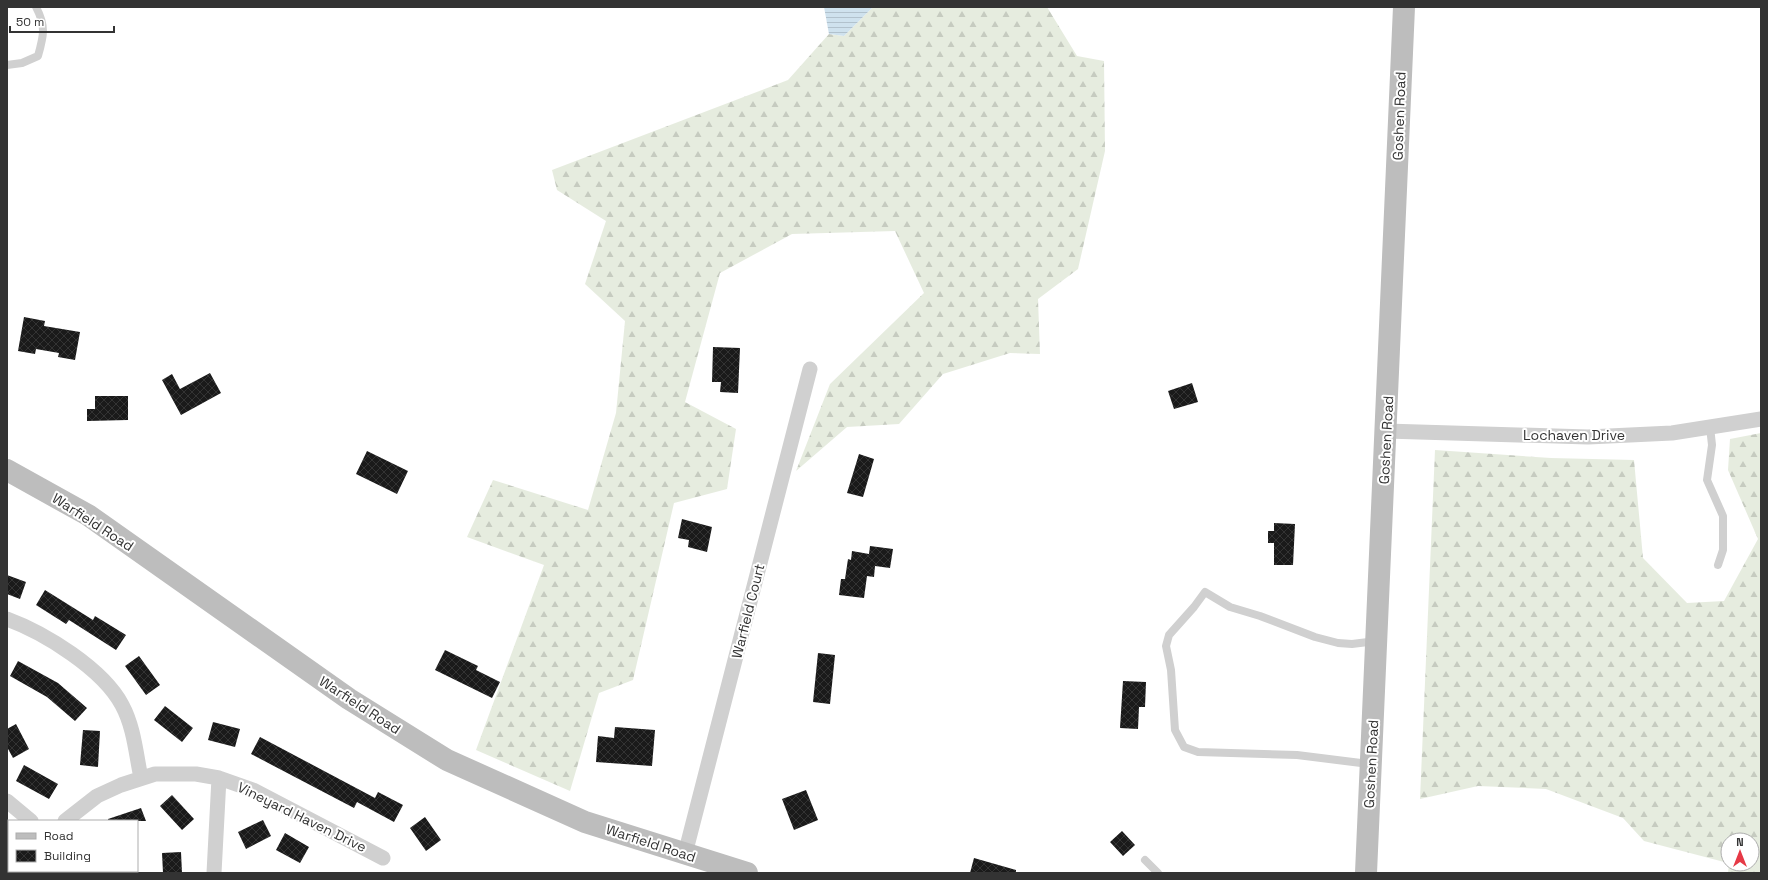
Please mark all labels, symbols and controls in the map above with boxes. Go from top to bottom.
scale bar [10,8,114,34]
text: 50 m [16,14,44,30]
street label: Goshen Road [1388,71,1410,161]
street label: Goshen Road [1375,395,1397,485]
street label: Lochaven Drive [1523,426,1625,444]
street label: Warfield Road [49,489,137,555]
street label: Warfield Court [728,562,768,660]
street label: Warfield Road [316,672,404,738]
street label: Goshen Road [1360,719,1382,809]
street label: Vineyard Haven Drive [235,778,369,856]
legend [8,820,138,872]
street label: Warfield Road [604,820,698,866]
text: Road [44,828,73,844]
north arrow [1720,832,1760,872]
text: N [1736,835,1744,849]
text: Building [44,848,91,864]

